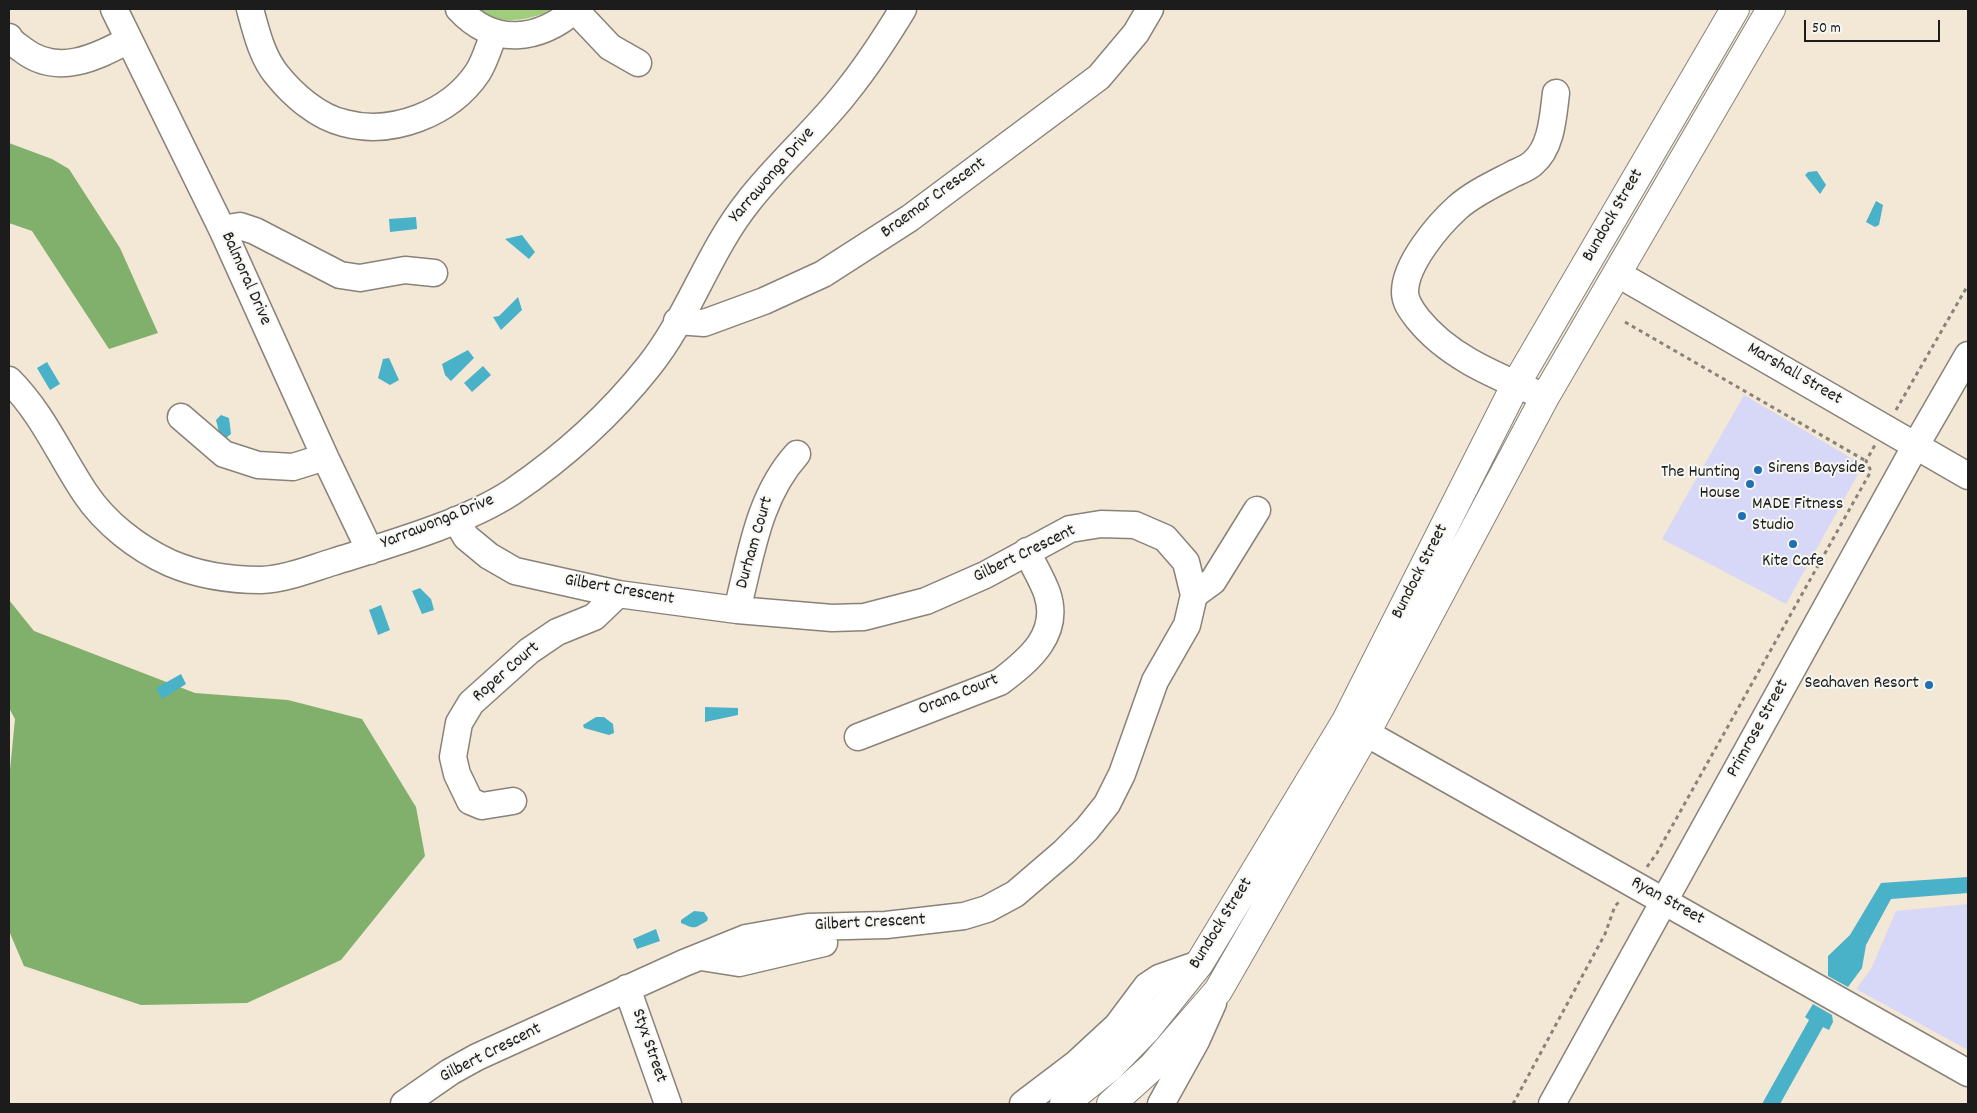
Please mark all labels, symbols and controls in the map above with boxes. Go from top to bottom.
scale bar [1807,10,1943,42]
text: 50 m [1812,18,1841,40]
street label: Yarrawonga Drive [726,124,820,228]
street label: Braemar Crescent [877,154,991,244]
street label: Bundock Street [1579,166,1649,266]
street label: Balmoral Drive [215,229,275,329]
street label: Marshall Street [1743,339,1845,411]
place label: Sirens Bayside [1768,459,1865,481]
place label: The Hunting House [1661,463,1740,506]
marker: Sirens Bayside [1752,464,1764,476]
marker: The Hunting House [1744,478,1756,490]
street label: Yarrawonga Drive [378,491,498,555]
street label: Durham Court [733,494,779,592]
place label: MADE Fitness Studio [1752,495,1843,538]
marker: MADE Fitness Studio [1736,510,1748,522]
street label: Gilbert Crescent [970,521,1080,589]
street label: Bundock Street [1388,521,1454,623]
marker: Kite Cafe [1787,538,1799,550]
place label: Kite Cafe [1762,552,1824,574]
street label: Gilbert Crescent [562,571,676,611]
street label: Roper Court [469,638,545,708]
street label: Orana Court [916,670,1002,722]
place label: Seahaven Resort [1805,674,1919,696]
street label: Primrose Street [1723,676,1795,782]
marker: Seahaven Resort [1923,679,1935,691]
street label: Ryan Street [1626,873,1708,931]
street label: Bundock Street [1185,874,1259,974]
street label: Gilbert Crescent [814,910,926,938]
street label: Styx Street [625,1006,671,1086]
street label: Gilbert Crescent [437,1019,545,1089]

